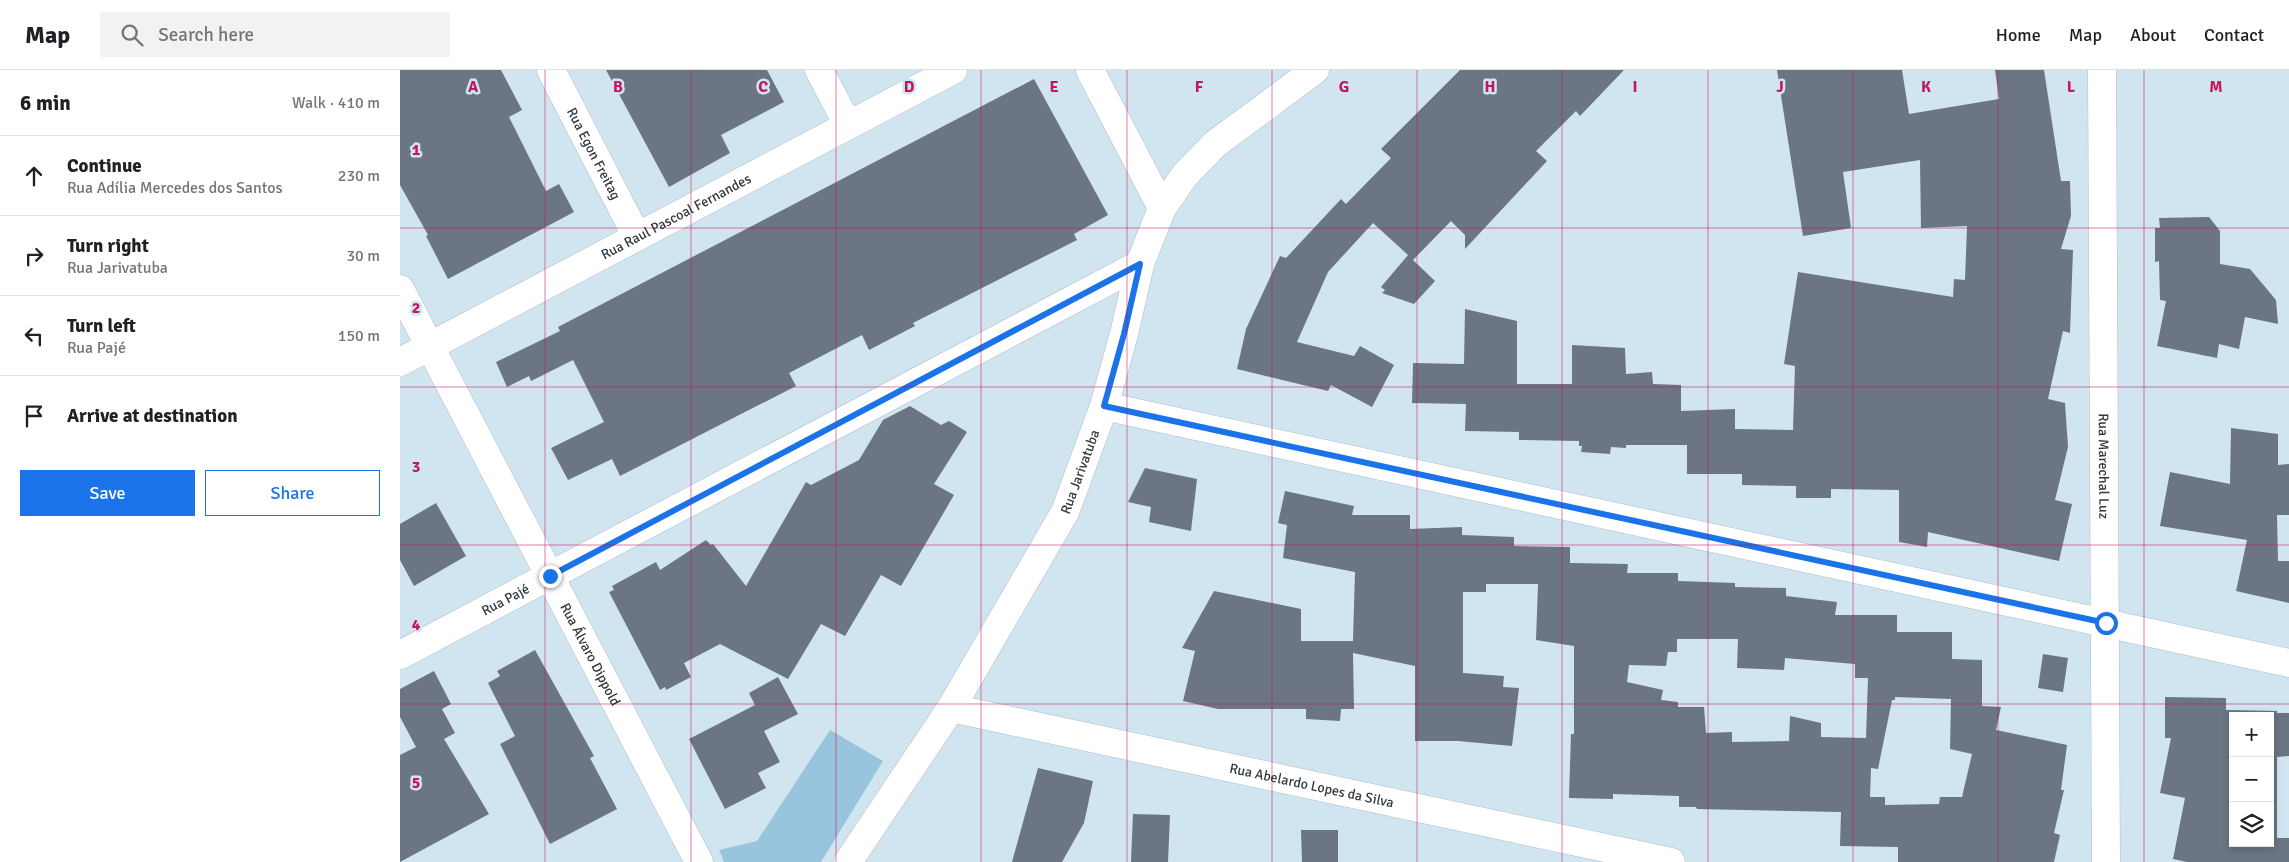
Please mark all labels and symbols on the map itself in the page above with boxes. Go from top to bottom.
text: A [468,77,479,97]
text: B [613,77,623,97]
text: C [758,77,768,97]
text: D [904,77,915,97]
text: E [1049,77,1059,97]
text: F [1195,77,1204,97]
text: G [1339,77,1349,97]
text: H [1485,77,1495,97]
text: I [1632,77,1638,97]
text: J [1776,77,1784,97]
text: K [1921,77,1931,97]
text: L [2067,77,2076,97]
text: M [2209,77,2223,97]
street label: Rua Egon Freitag [563,105,624,203]
text: 1 [412,140,421,160]
street label: Rua Raul Pascoal Fernandes [598,170,754,263]
text: 2 [412,298,420,318]
street label: Rua Marechal Luz [2095,413,2112,519]
street label: Rua Jarivatuba [1057,427,1104,516]
text: 3 [412,457,420,477]
route end [539,565,562,588]
street label: Rua Pajé [479,580,532,619]
street label: Rua Álvaro Dippold [556,600,624,709]
route start [2095,612,2118,635]
text: 4 [412,615,421,635]
street label: Rua Abelardo Lopes da Silva [1228,760,1395,812]
text: 5 [412,773,420,793]

